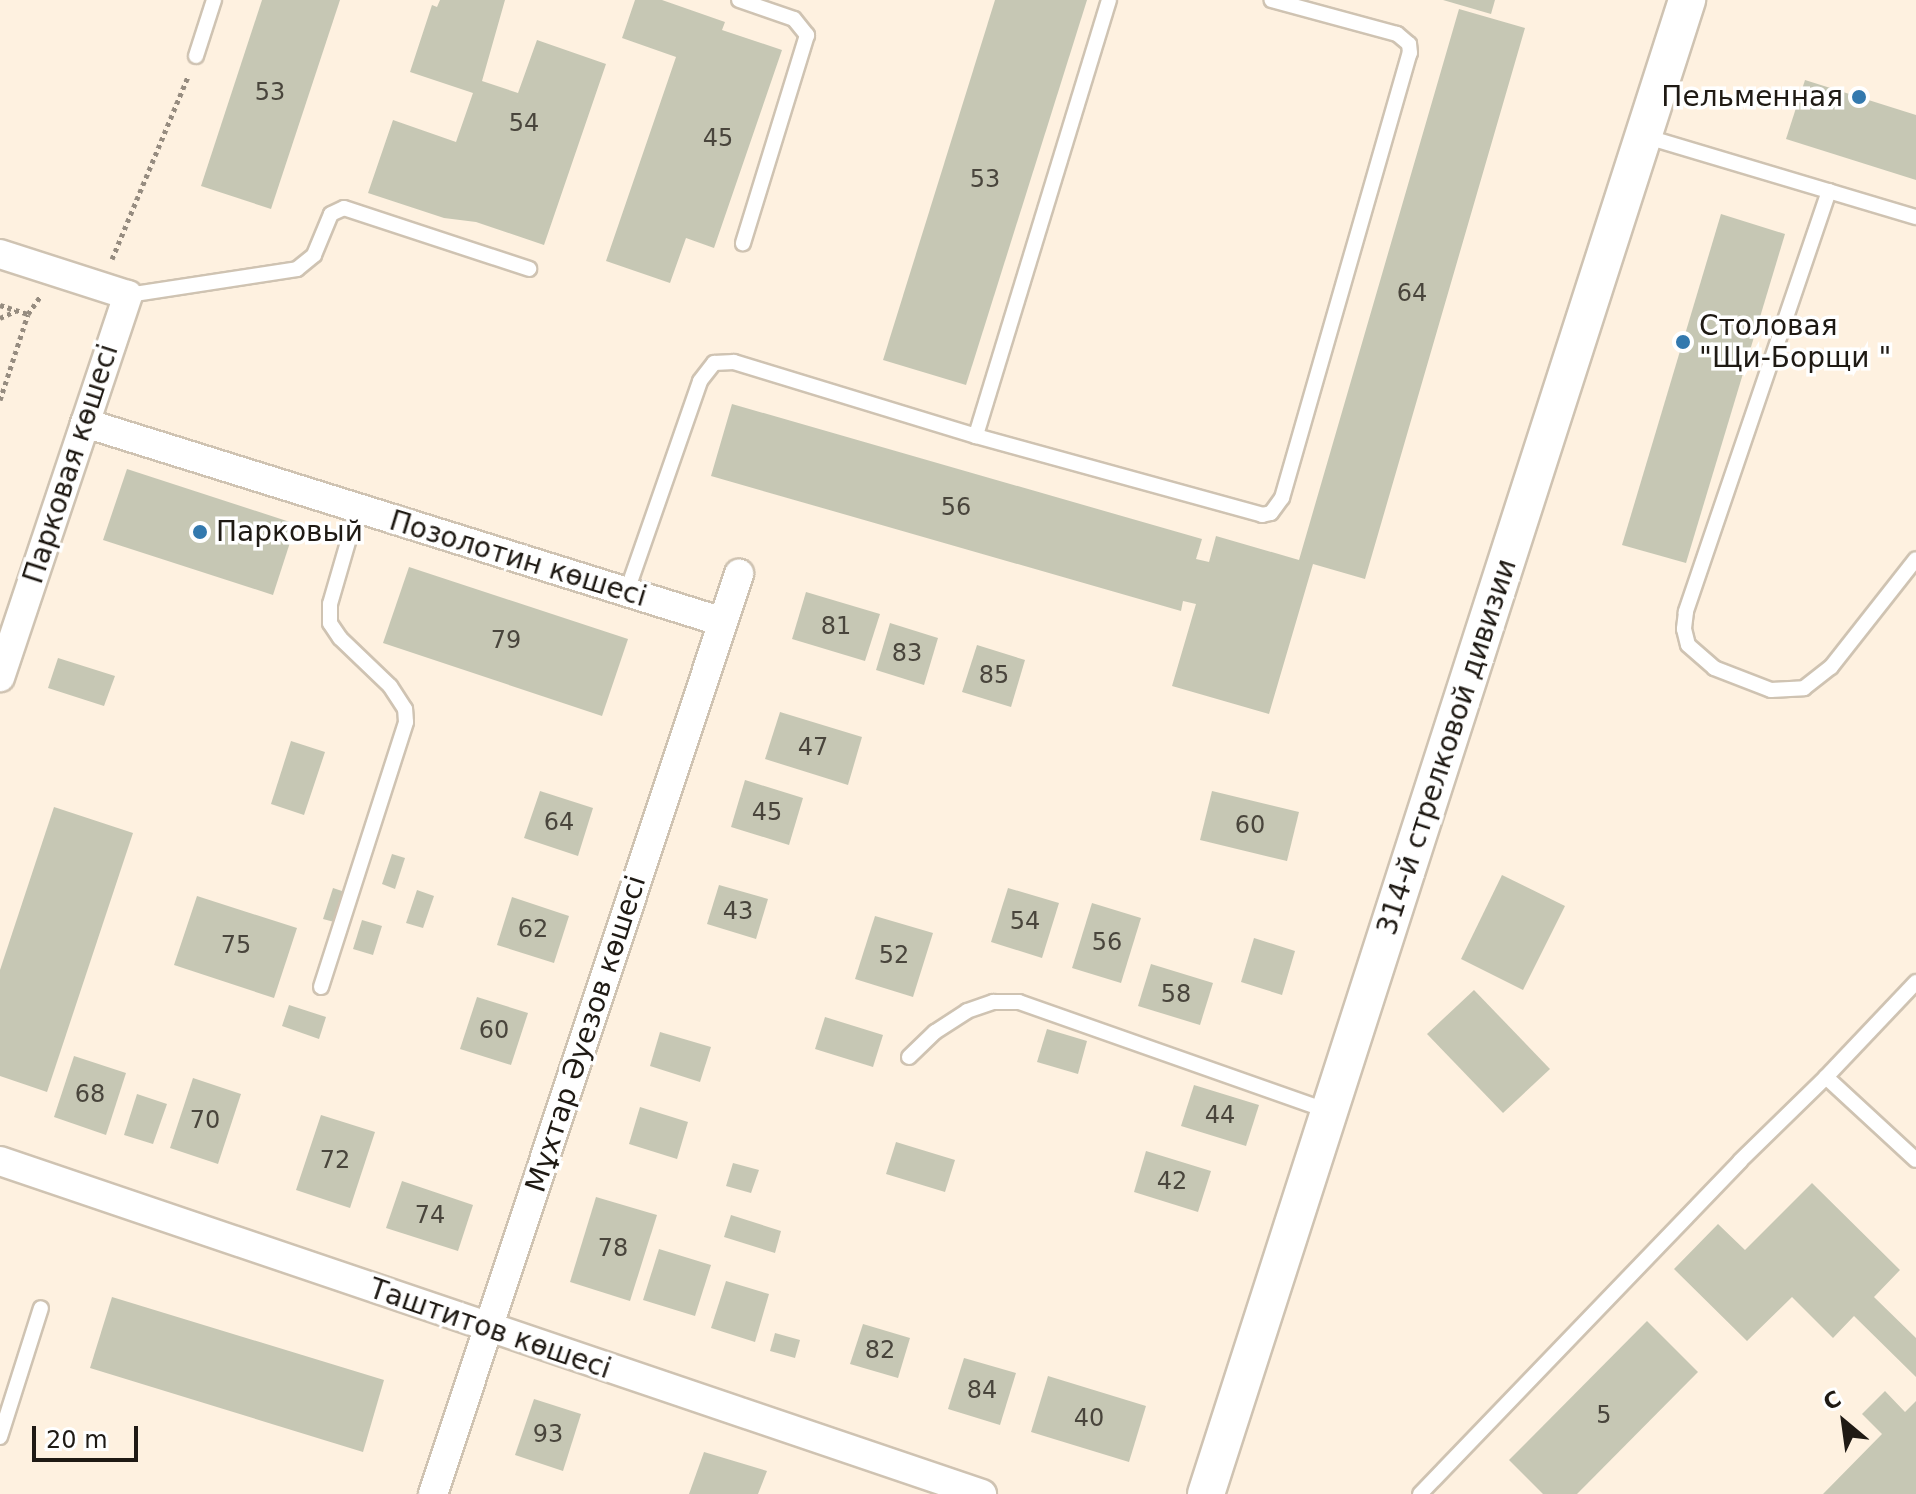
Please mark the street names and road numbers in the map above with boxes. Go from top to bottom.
street label: Парковая көшесі [16,340,126,588]
street label: Позолотин көшесі [385,504,651,614]
street label: 314-й стрелковой дивизии [1370,555,1524,939]
street label: Мұхтар Әуезов көшесі [519,872,653,1196]
street label: Таштитов көшесі [365,1272,615,1386]

